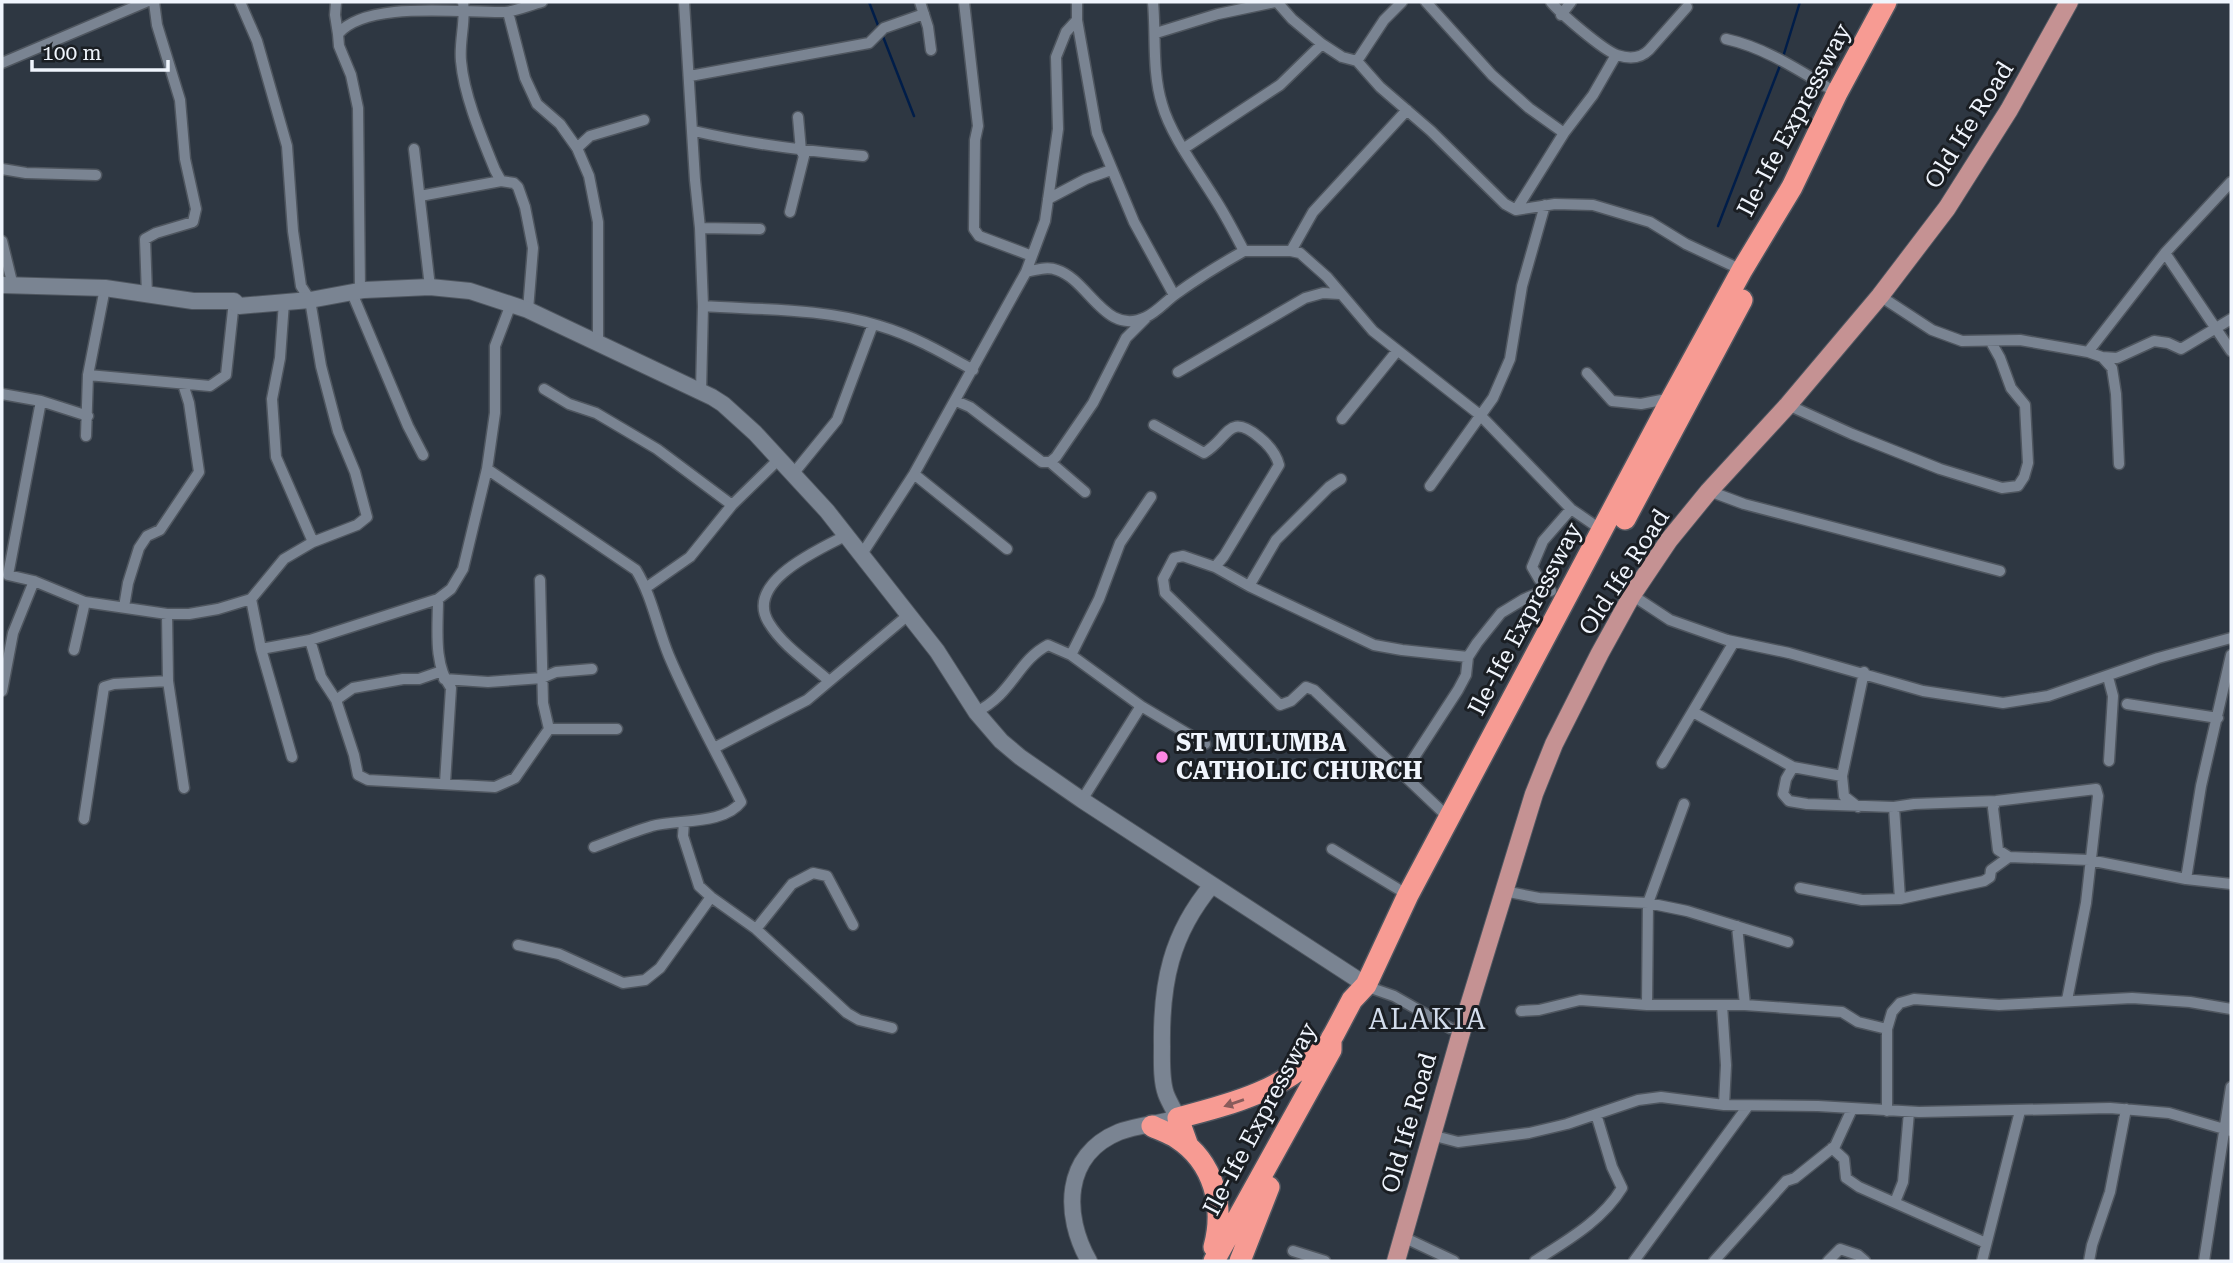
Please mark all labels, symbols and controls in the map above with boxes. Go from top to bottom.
street label: Ile-Ife Expressway [1731,18,1857,221]
scale bar [32,28,168,72]
text: 100 m [42,41,102,65]
street label: Old Ife Road [1919,56,2019,194]
street label: Old Ife Road [1573,504,1675,640]
street label: Ile-Ife Expressway [1462,517,1588,720]
place label: ST MULUMBA CATHOLIC CHURCH [1176,729,1422,785]
marker: ST MULUMBA CATHOLIC CHURCH [1154,749,1170,765]
district label: ALAKIA [1368,1003,1488,1036]
street label: Ile-Ife Expressway [1197,1017,1323,1220]
street label: Old Ife Road [1376,1050,1442,1196]
one-way arrow [1224,1098,1245,1109]

